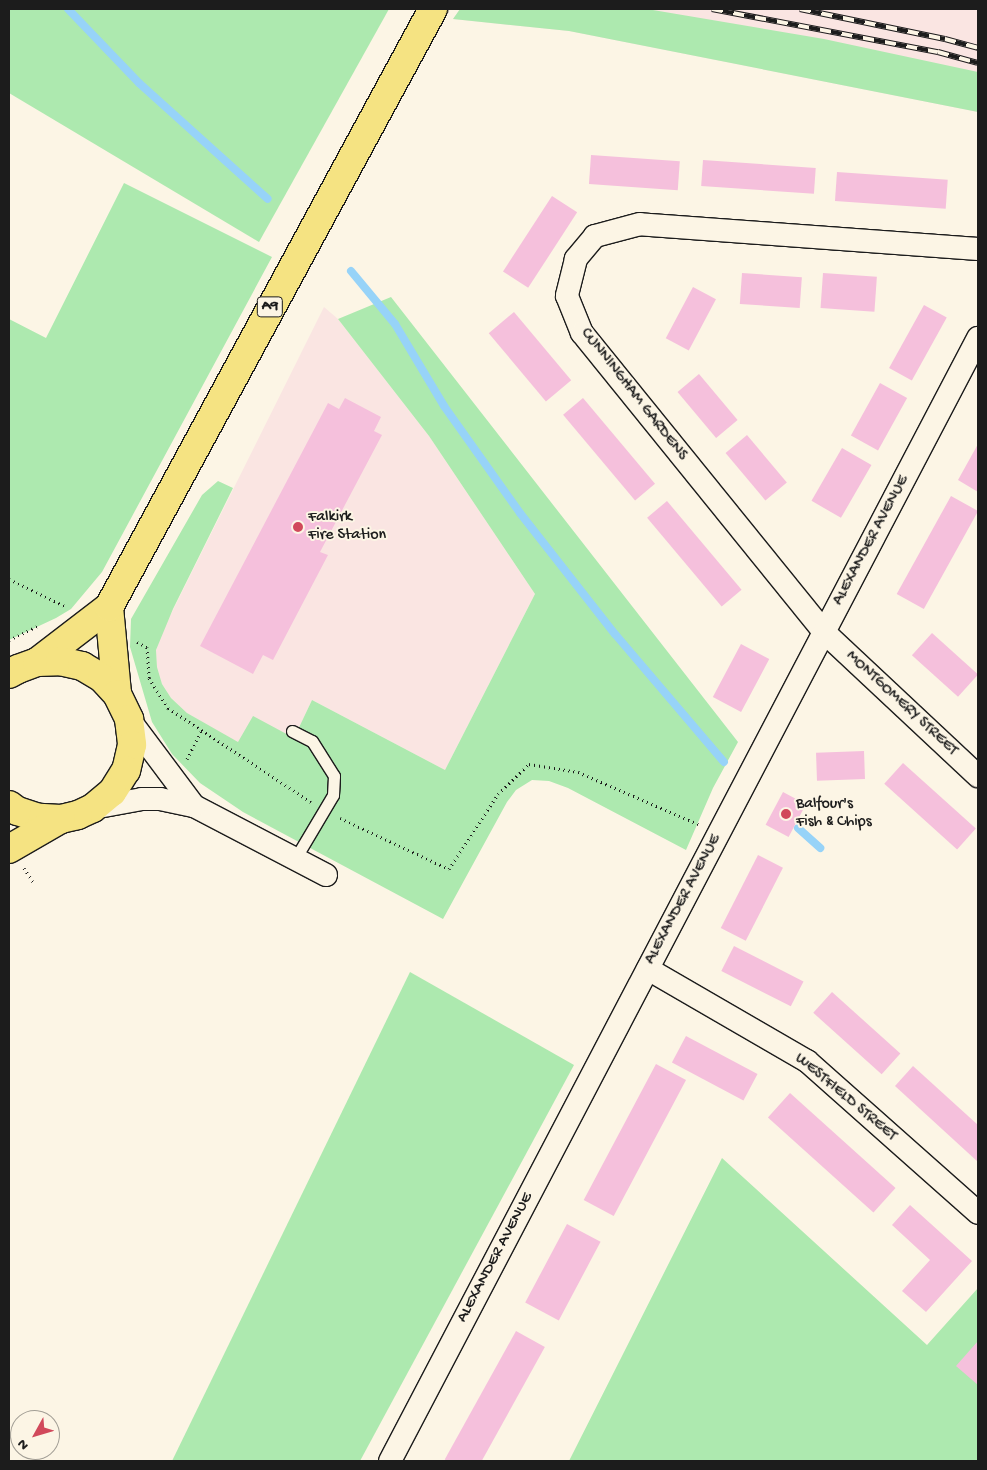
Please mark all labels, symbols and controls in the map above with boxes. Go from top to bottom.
road number: A9 [256,294,284,320]
street label: CUNNINGHAM GARDENS [575,325,691,465]
street label: ALEXANDER AVENUE [830,473,914,609]
place label: Falkirk Fire Station [308,508,386,546]
marker: Falkirk Fire Station [292,521,304,533]
street label: MONTGOMERY STREET [841,647,961,761]
place label: Balfour's Fish & Chips [796,795,872,833]
marker: Balfour's Fish & Chips [780,808,792,820]
street label: ALEXANDER AVENUE [642,832,726,968]
street label: WESTFIELD STREET [790,1050,900,1146]
street label: ALEXANDER AVENUE [454,1190,538,1326]
north arrow [10,1410,60,1460]
text: N [14,1435,33,1453]

